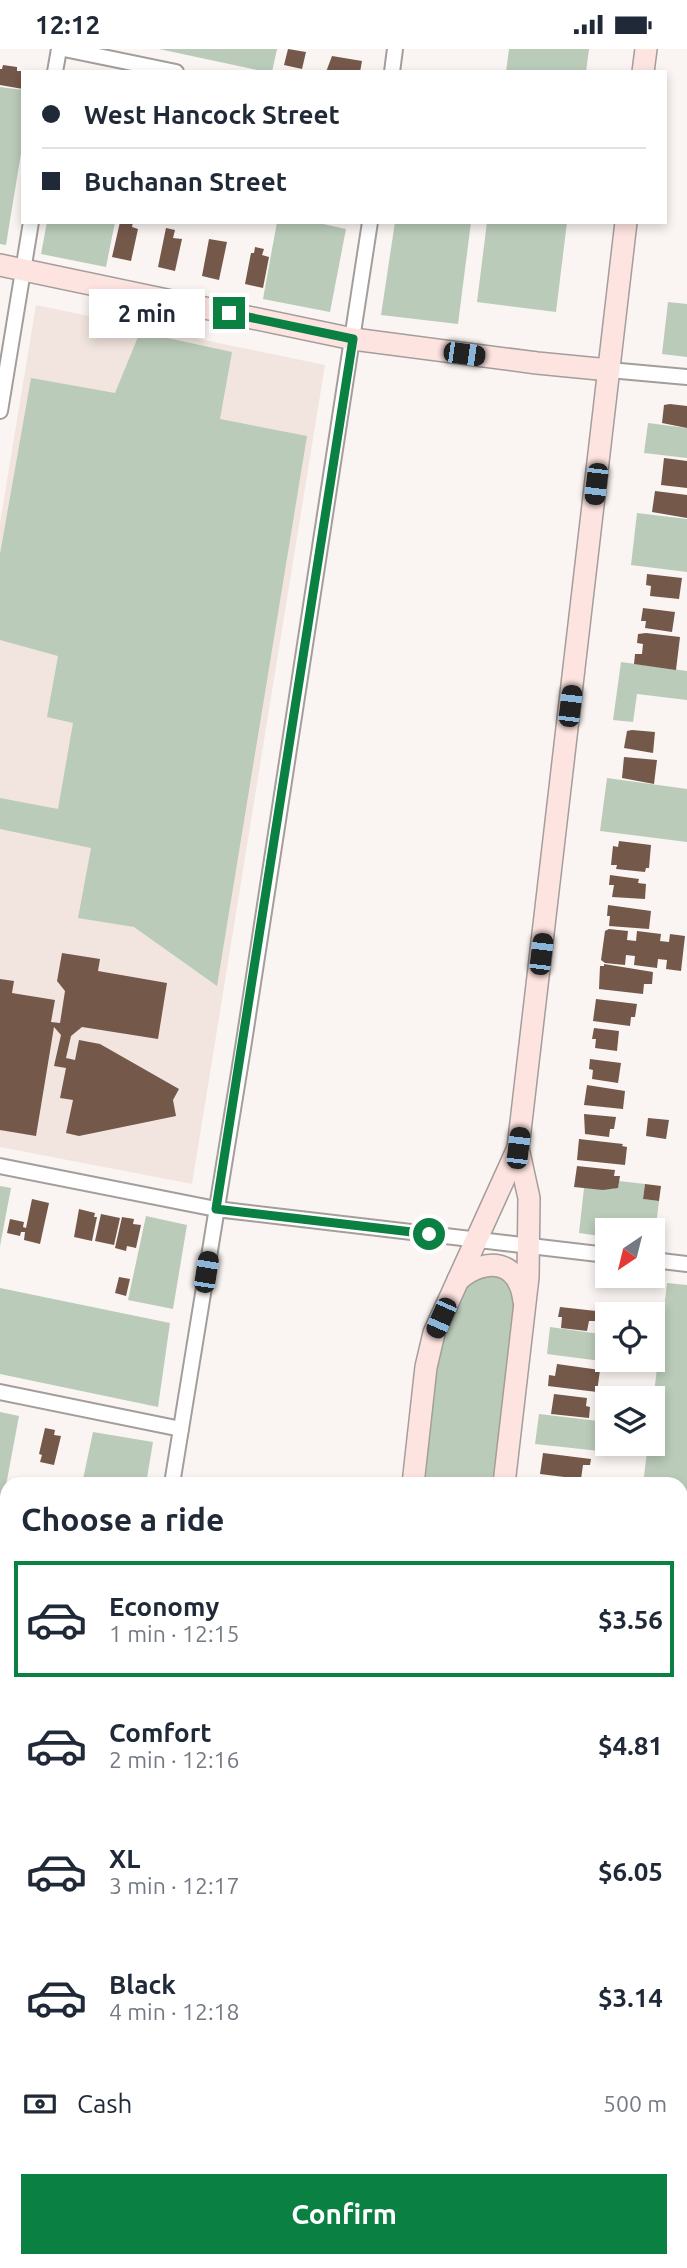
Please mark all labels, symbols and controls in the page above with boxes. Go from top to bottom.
text: 12:12 [35,10,100,39]
text: West Hancock Street [84,100,340,129]
text: Buchanan Street [84,167,287,196]
callout: 2 min [89,289,204,337]
route end [213,297,245,329]
text: 2 min [118,301,176,326]
car [442,341,487,367]
car [584,462,609,506]
car [558,684,583,728]
car [529,932,554,976]
car [506,1126,531,1170]
route start [413,1218,445,1250]
north arrow [595,1218,665,1288]
map controls [595,1218,665,1456]
car [193,1250,220,1294]
car [423,1295,460,1341]
button: locate [595,1302,665,1372]
button: layers [595,1386,665,1456]
text: Choose a ride [21,1501,224,1537]
icon: car [25,1588,88,1651]
text: Economy [109,1592,219,1621]
text: $3.56 [598,1605,663,1634]
text: 1 min · 12:15 [109,1621,240,1646]
icon: car [25,1714,88,1777]
text: Comfort [109,1718,212,1747]
text: $4.81 [598,1731,663,1760]
text: 2 min · 12:16 [109,1747,240,1772]
icon: car [25,1840,88,1903]
text: XL [109,1844,140,1873]
text: $6.05 [598,1857,663,1886]
text: 3 min · 12:17 [109,1873,240,1898]
icon: car [25,1966,88,2029]
text: Black [109,1970,176,1999]
text: $3.14 [598,1983,663,2012]
text: 4 min · 12:18 [109,1999,240,2024]
icon: cash [21,2085,59,2123]
text: Cash [77,2089,132,2118]
text: 500 m [603,2091,667,2116]
button: Confirm [21,2174,667,2254]

